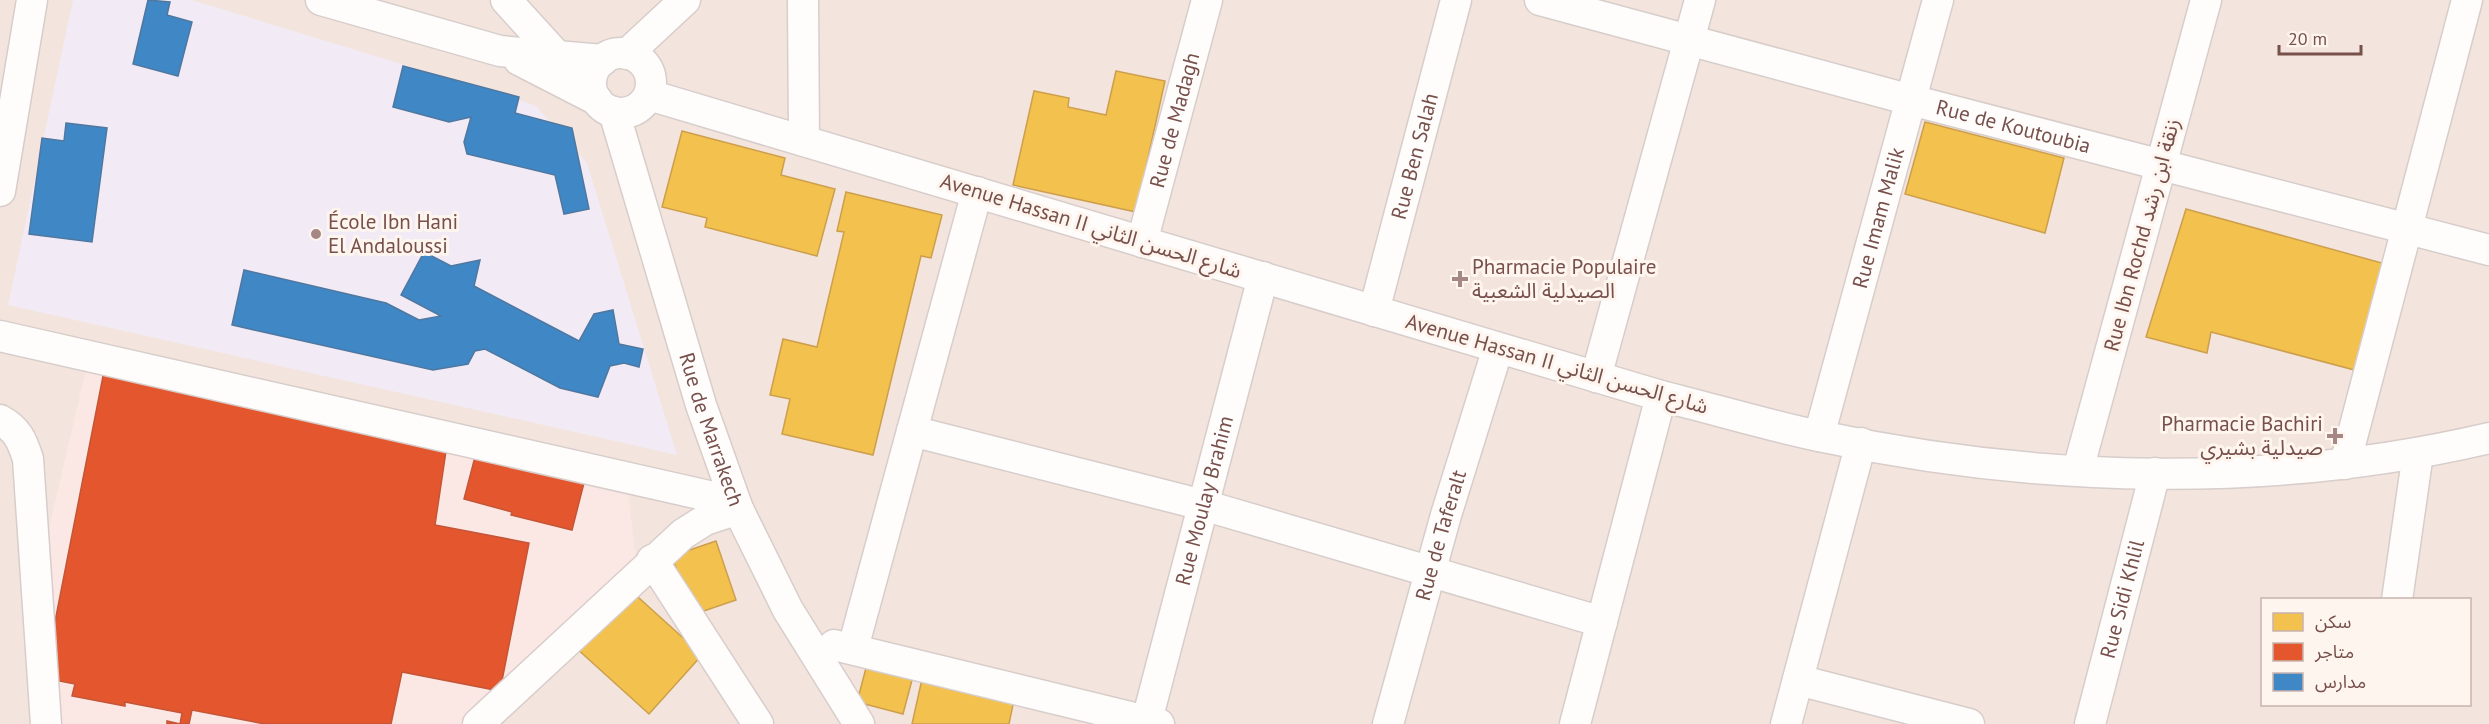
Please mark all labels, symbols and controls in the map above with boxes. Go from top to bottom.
scale bar [2279,18,2362,56]
text: 20 m [2288,27,2327,50]
street label: Rue de Madagh [1143,50,1205,191]
street label: Rue Ben Salah [1385,90,1444,222]
street label: Rue de Koutoubia [1933,93,2094,159]
street label: Rue Ibn Rochd زنقة ابن رشد [2097,115,2186,354]
street label: Rue Imam Malik [1846,144,1910,291]
street label: Avenue Hassan II شارع الحسن الثاني [936,167,1245,287]
place label: École Ibn Hani El Andaloussi [328,208,458,259]
marker: École Ibn Hani El Andaloussi [309,227,323,241]
place label: Pharmacie Populaire الصيدلية الشعبية [1472,253,1657,304]
marker: Pharmacie Populaire الصيدلية الشعبية [1453,272,1467,286]
street label: Avenue Hassan II شارع الحسن الثاني [1402,307,1711,422]
street label: Rue de Marrakech [673,349,750,510]
place label: Pharmacie Bachiri صيدلية بشيري [2161,410,2323,464]
street label: Rue Moulay Brahim [1169,413,1239,588]
marker: Pharmacie Bachiri صيدلية بشيري [2328,429,2342,443]
street label: Rue de Taferalt [1409,466,1472,604]
street label: Rue Sidi Khlil [2094,537,2150,661]
legend [2261,598,2471,706]
text: سكن [2315,610,2351,633]
text: متاجر [2314,640,2354,663]
text: مدارس [2315,670,2366,693]

